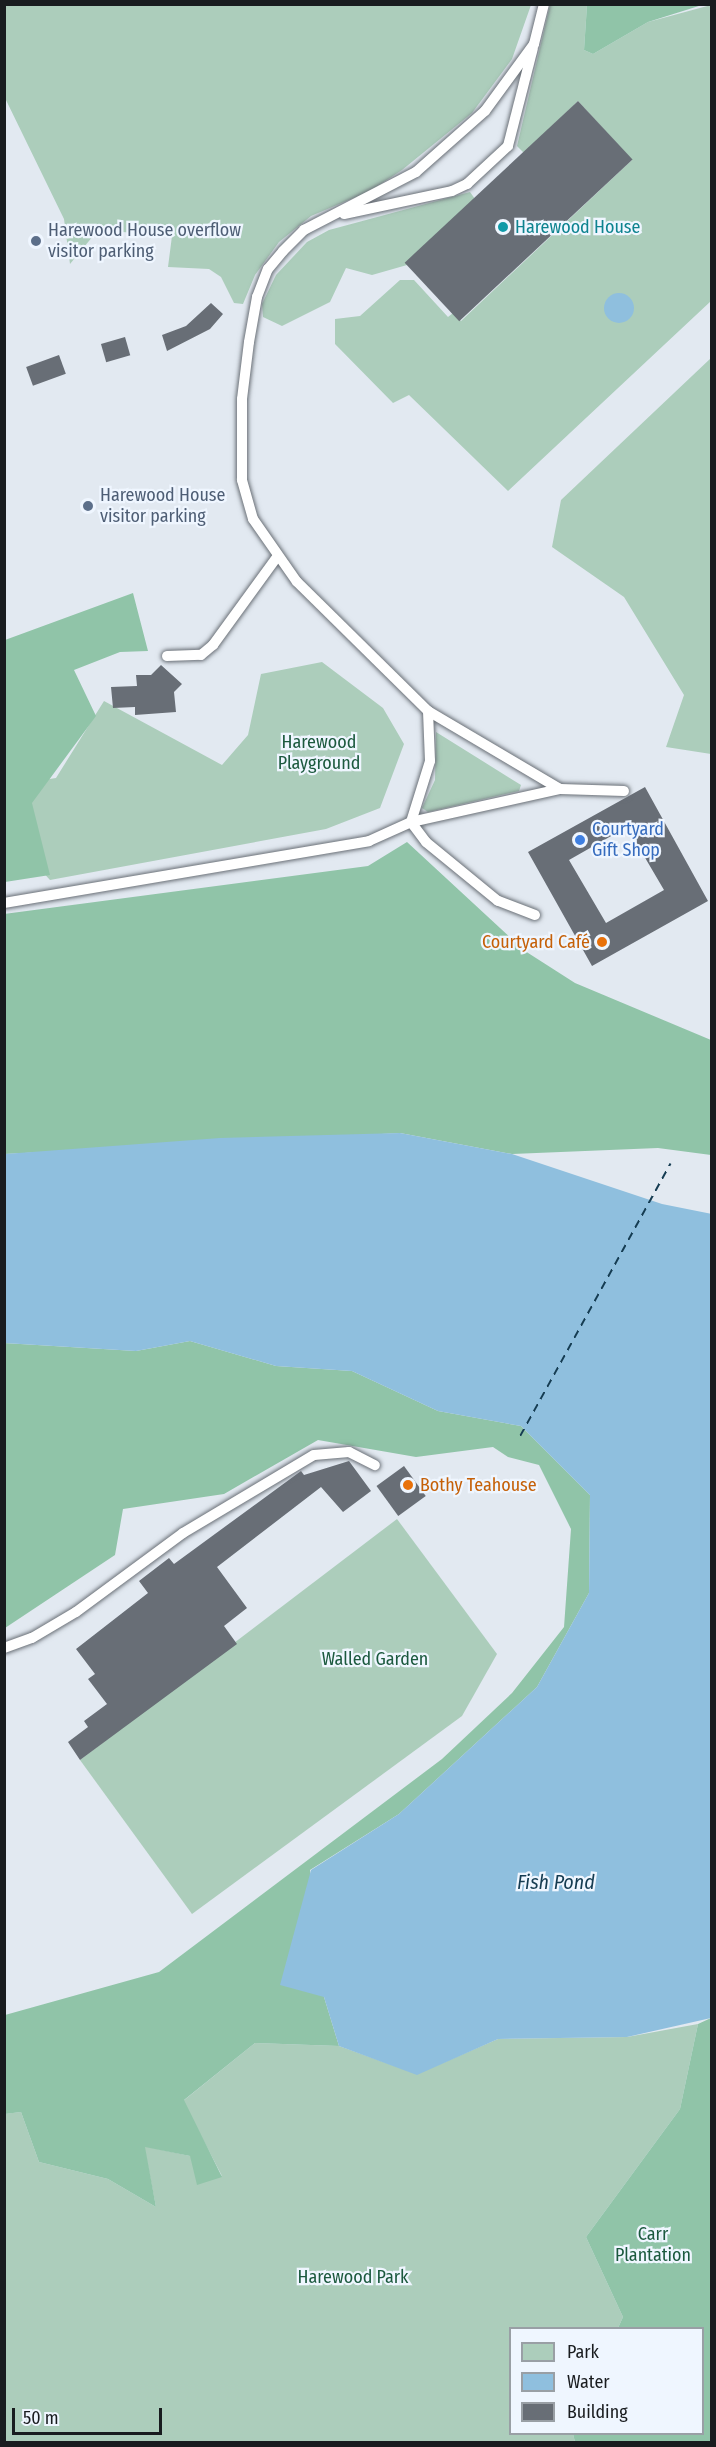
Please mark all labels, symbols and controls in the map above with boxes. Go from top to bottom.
place label: Harewood House [515,216,640,238]
place label: Harewood House overflow visitor parking [48,220,241,262]
marker: Harewood House [496,220,510,234]
marker: Harewood House overflow visitor parking [29,234,43,248]
place label: Harewood House visitor parking [100,485,225,528]
marker: Harewood House visitor parking [81,499,95,513]
park label: Harewood Playground [278,732,360,774]
place label: Courtyard Gift Shop [592,819,664,862]
marker: Courtyard Gift Shop [573,833,587,847]
place label: Courtyard Café [482,931,590,953]
marker: Courtyard Café [595,935,609,949]
place label: Bothy Teahouse [420,1474,537,1496]
marker: Bothy Teahouse [401,1478,415,1492]
park label: Walled Garden [322,1648,428,1670]
water label: Fish Pond [517,1870,595,1894]
park label: Carr Plantation [615,2224,691,2266]
park label: Harewood Park [298,2266,408,2288]
legend [509,2327,704,2435]
text: Park [567,2341,599,2363]
text: Water [567,2371,610,2393]
scale bar [15,2396,165,2434]
text: Building [567,2401,628,2423]
text: 50 m [23,2407,59,2429]

